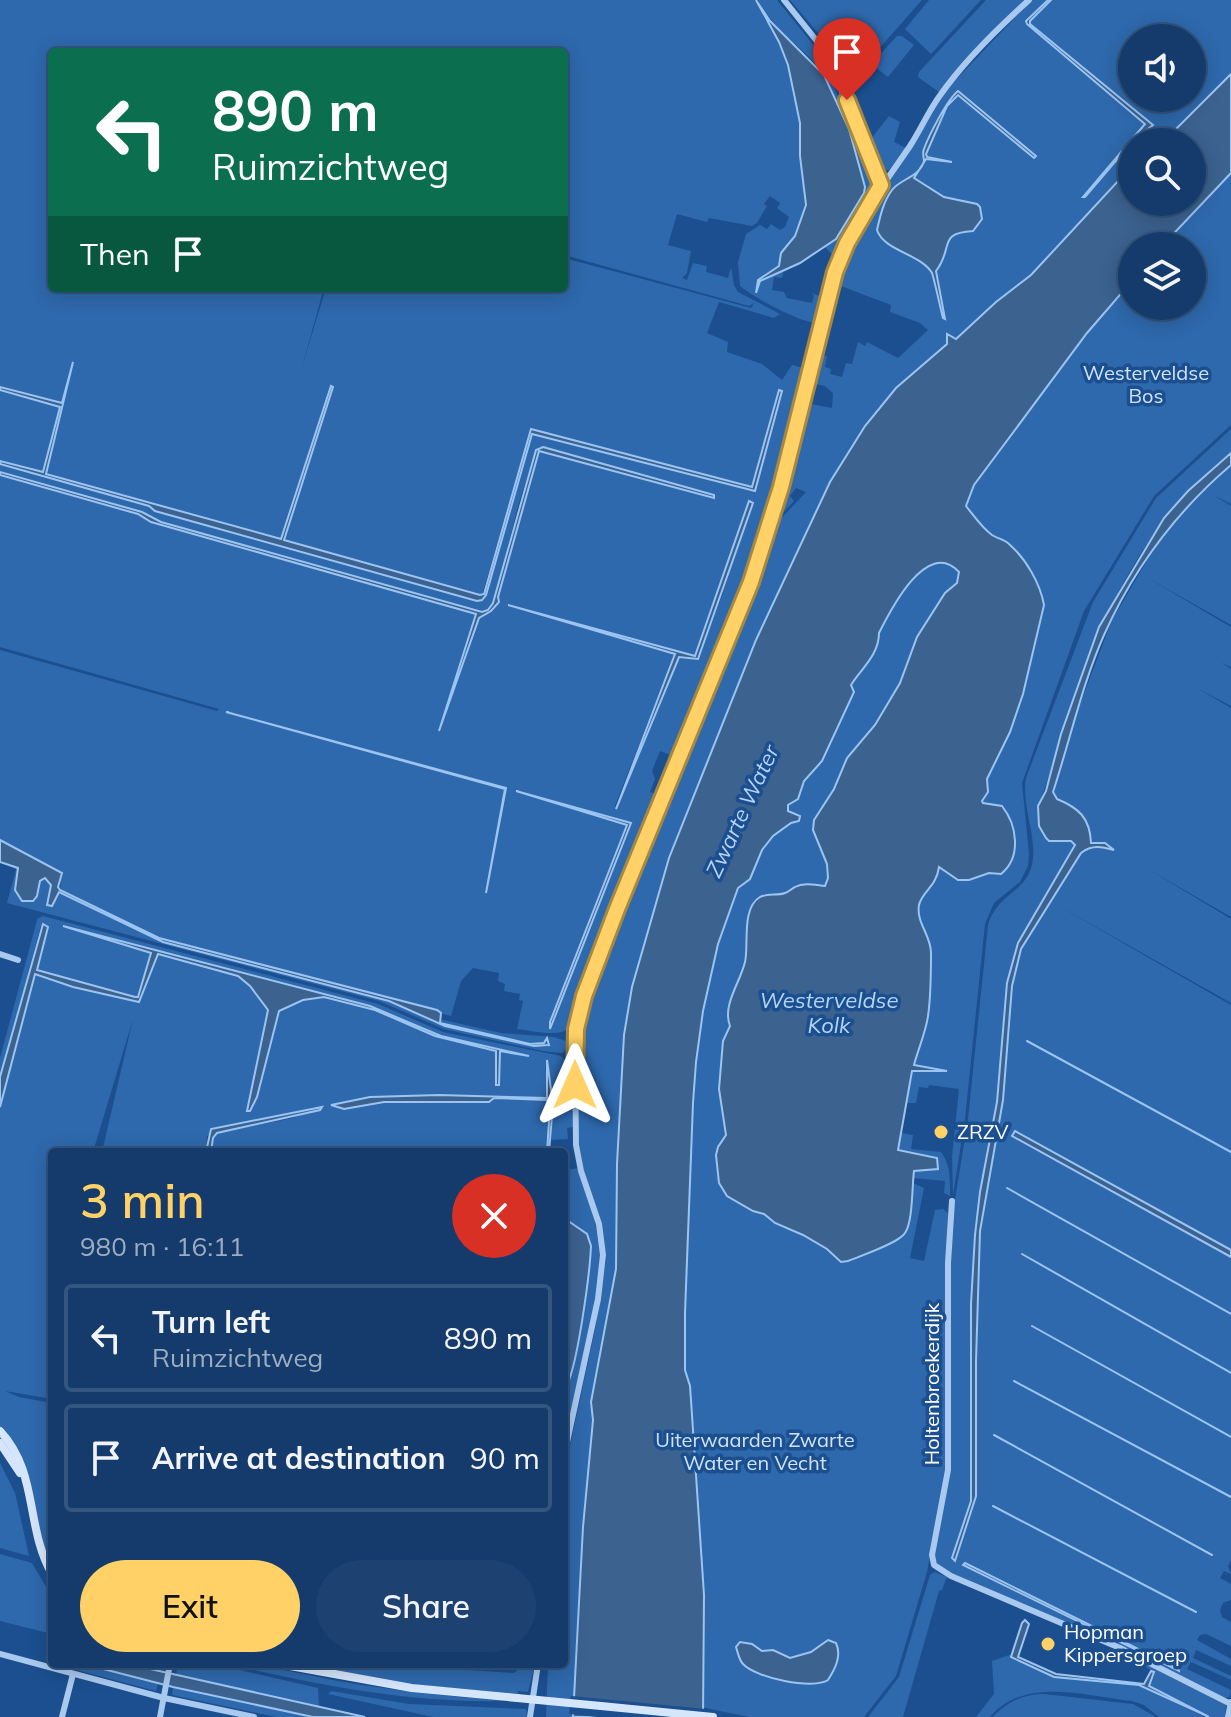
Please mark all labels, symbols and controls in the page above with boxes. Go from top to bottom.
pin [813,18,881,100]
map controls [1118,24,1206,320]
button: sound [1118,24,1206,112]
icon: arrive [825,30,869,74]
text: 890 m [212,75,379,145]
icon: left [80,80,184,184]
button: search [1118,128,1206,216]
text: Ruimzichtweg [212,144,449,189]
icon: arrive [166,232,210,276]
button: layers [1118,232,1206,320]
text: Then [80,235,150,273]
park label: Westerveldse Bos [1083,360,1209,408]
water label: Zwarte Water [699,740,785,881]
water label: Westerveldse Kolk [760,986,899,1039]
position arrow [533,1043,617,1127]
place label: ZRZV [957,1119,1009,1144]
marker: ZRZV [932,1123,950,1141]
text: 3 min [80,1170,205,1230]
button: close [452,1174,536,1258]
text: 980 m · 16:11 [80,1230,244,1263]
street label: Holtenbroekerdijk [919,1302,944,1465]
text: Turn left [152,1303,270,1341]
icon: left [84,1316,128,1360]
text: 890 m [444,1319,532,1357]
text: Ruimzichtweg [152,1341,323,1374]
park label: Uiterwaarden Zwarte Water en Vecht [655,1427,855,1475]
icon: arrive [84,1436,128,1480]
text: Arrive at destination [152,1439,446,1477]
text: 90 m [470,1439,540,1477]
button: Exit [80,1560,300,1652]
button: Share [316,1560,536,1652]
place label: Hopman Kippersgroep [1064,1619,1187,1667]
marker: Hopman Kippersgroep [1039,1635,1057,1653]

